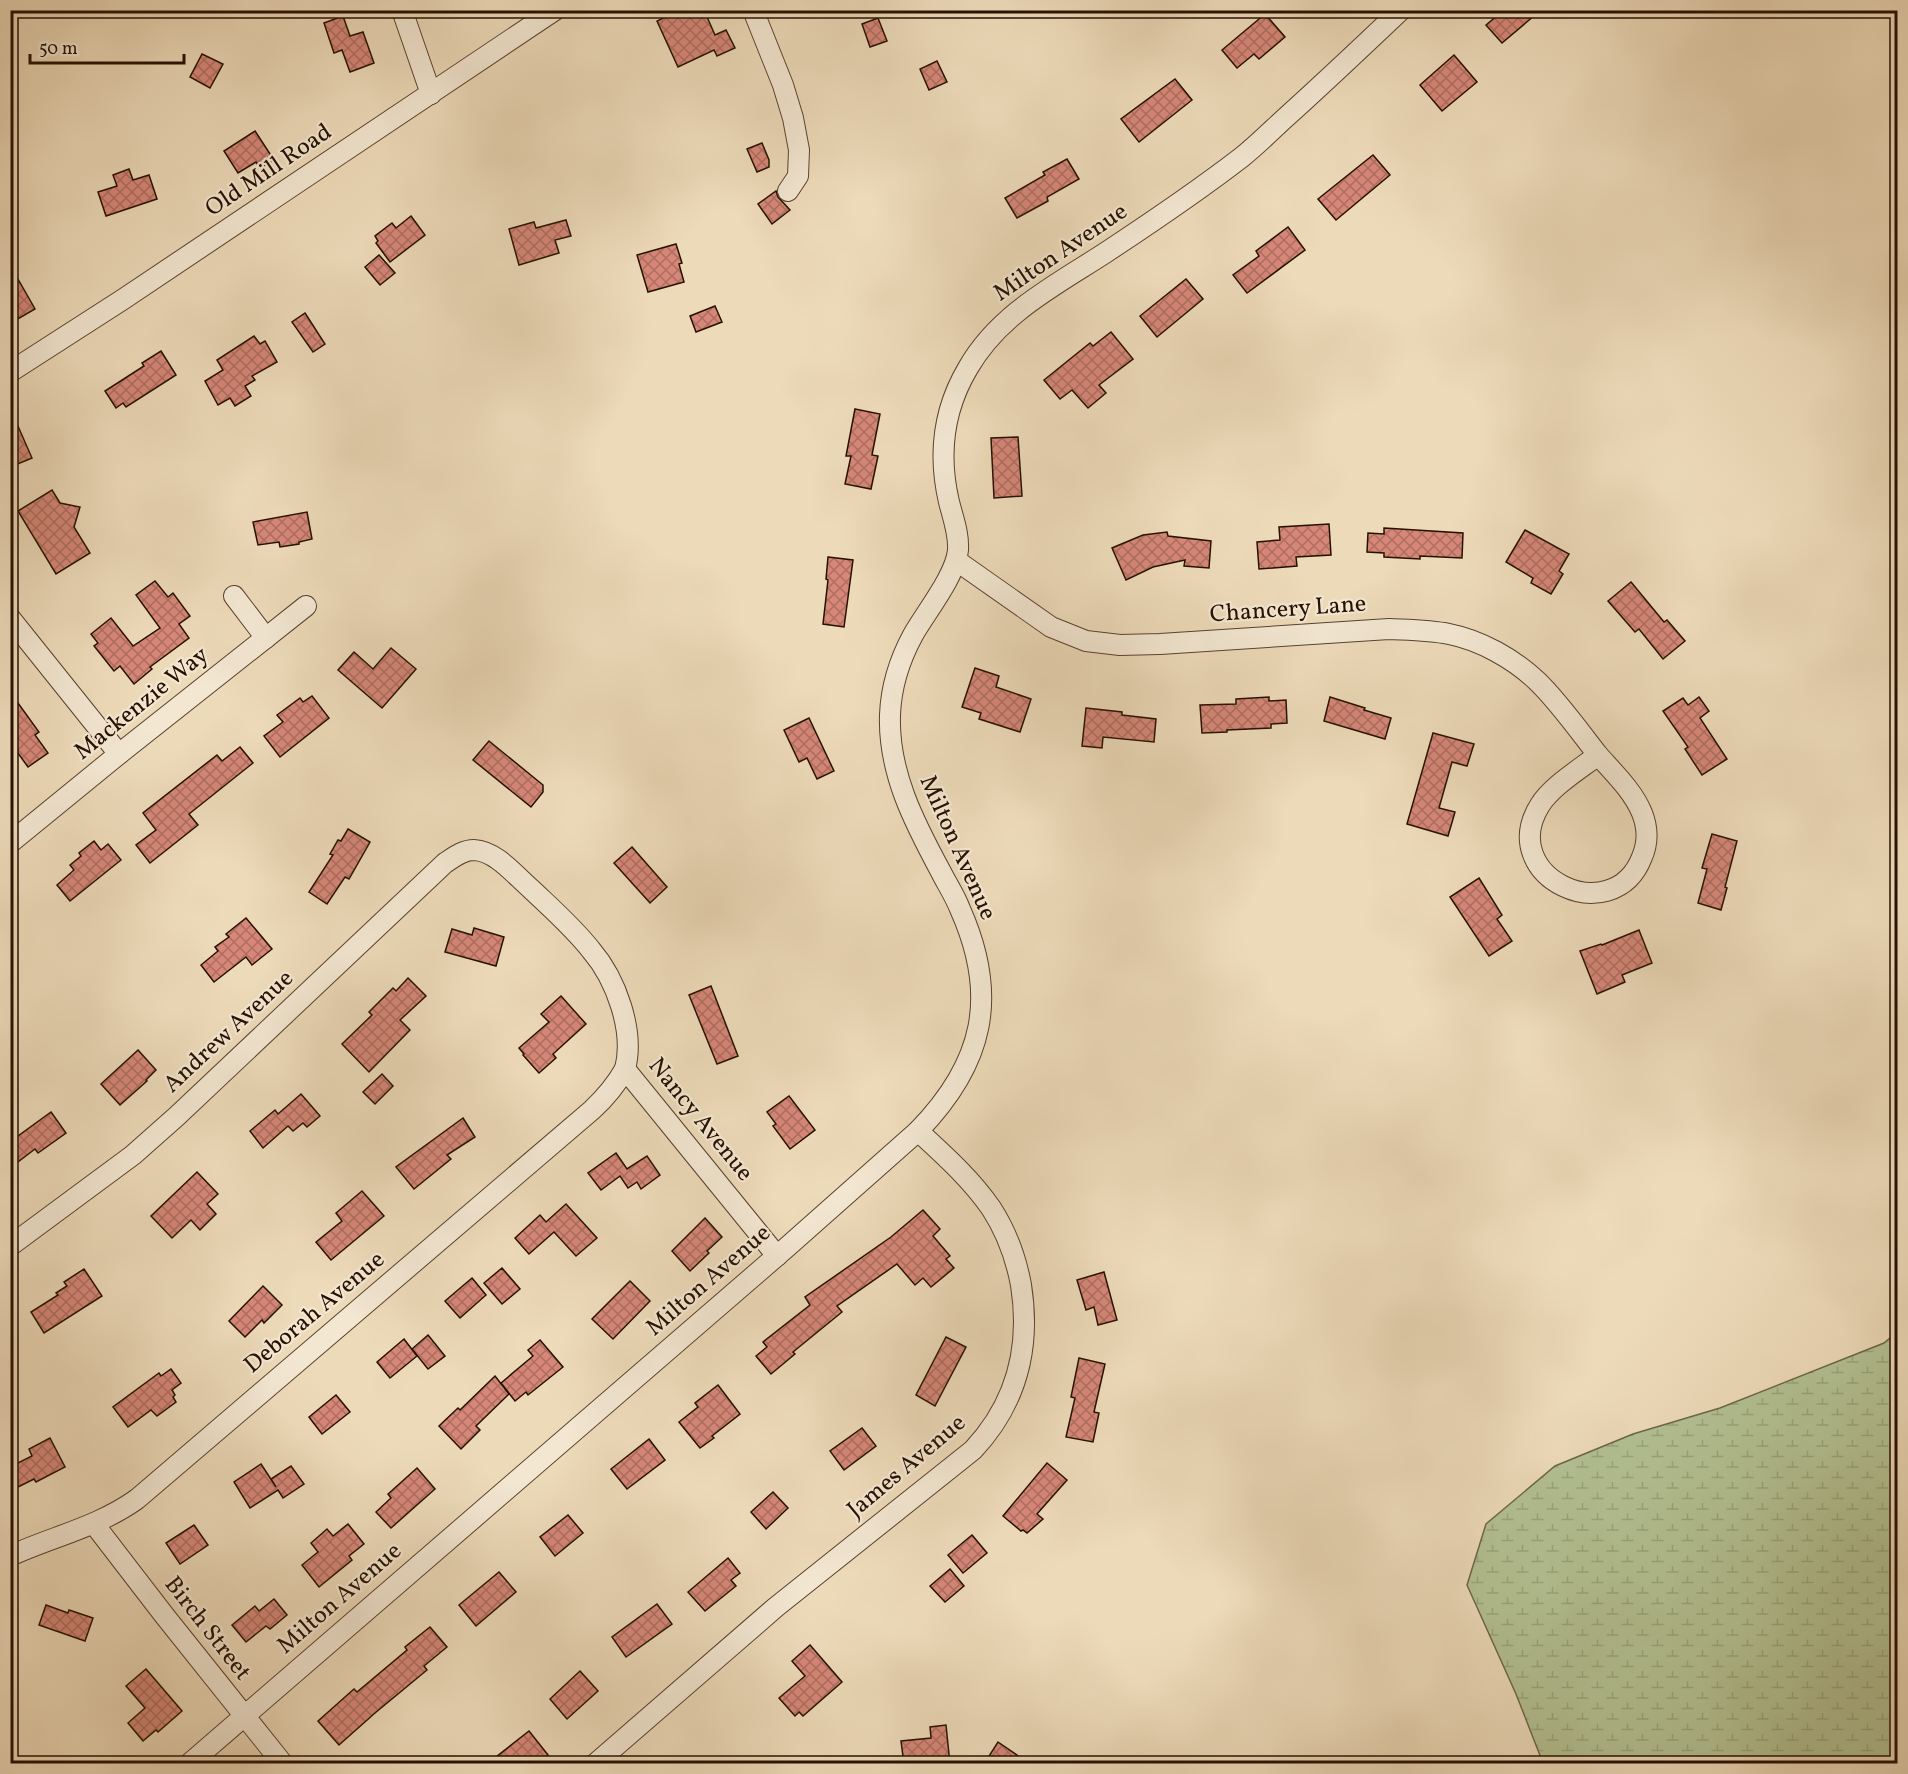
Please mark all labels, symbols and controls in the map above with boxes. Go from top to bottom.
scale bar [30,27,184,65]
text: 50 m [39,37,78,62]
street label: Old Mill Road [199,116,339,226]
street label: Milton Avenue [987,195,1135,311]
street label: Chancery Lane [1209,588,1367,632]
street label: Mackenzie Way [68,639,216,769]
street label: Milton Avenue [910,770,1004,926]
street label: Andrew Avenue [156,963,302,1101]
street label: Nancy Avenue [639,1051,761,1189]
street label: Milton Avenue [639,1217,779,1345]
street label: Deborah Avenue [237,1244,393,1382]
street label: James Avenue [840,1407,974,1527]
street label: Milton Avenue [270,1535,410,1663]
street label: Birch Street [155,1570,259,1688]

